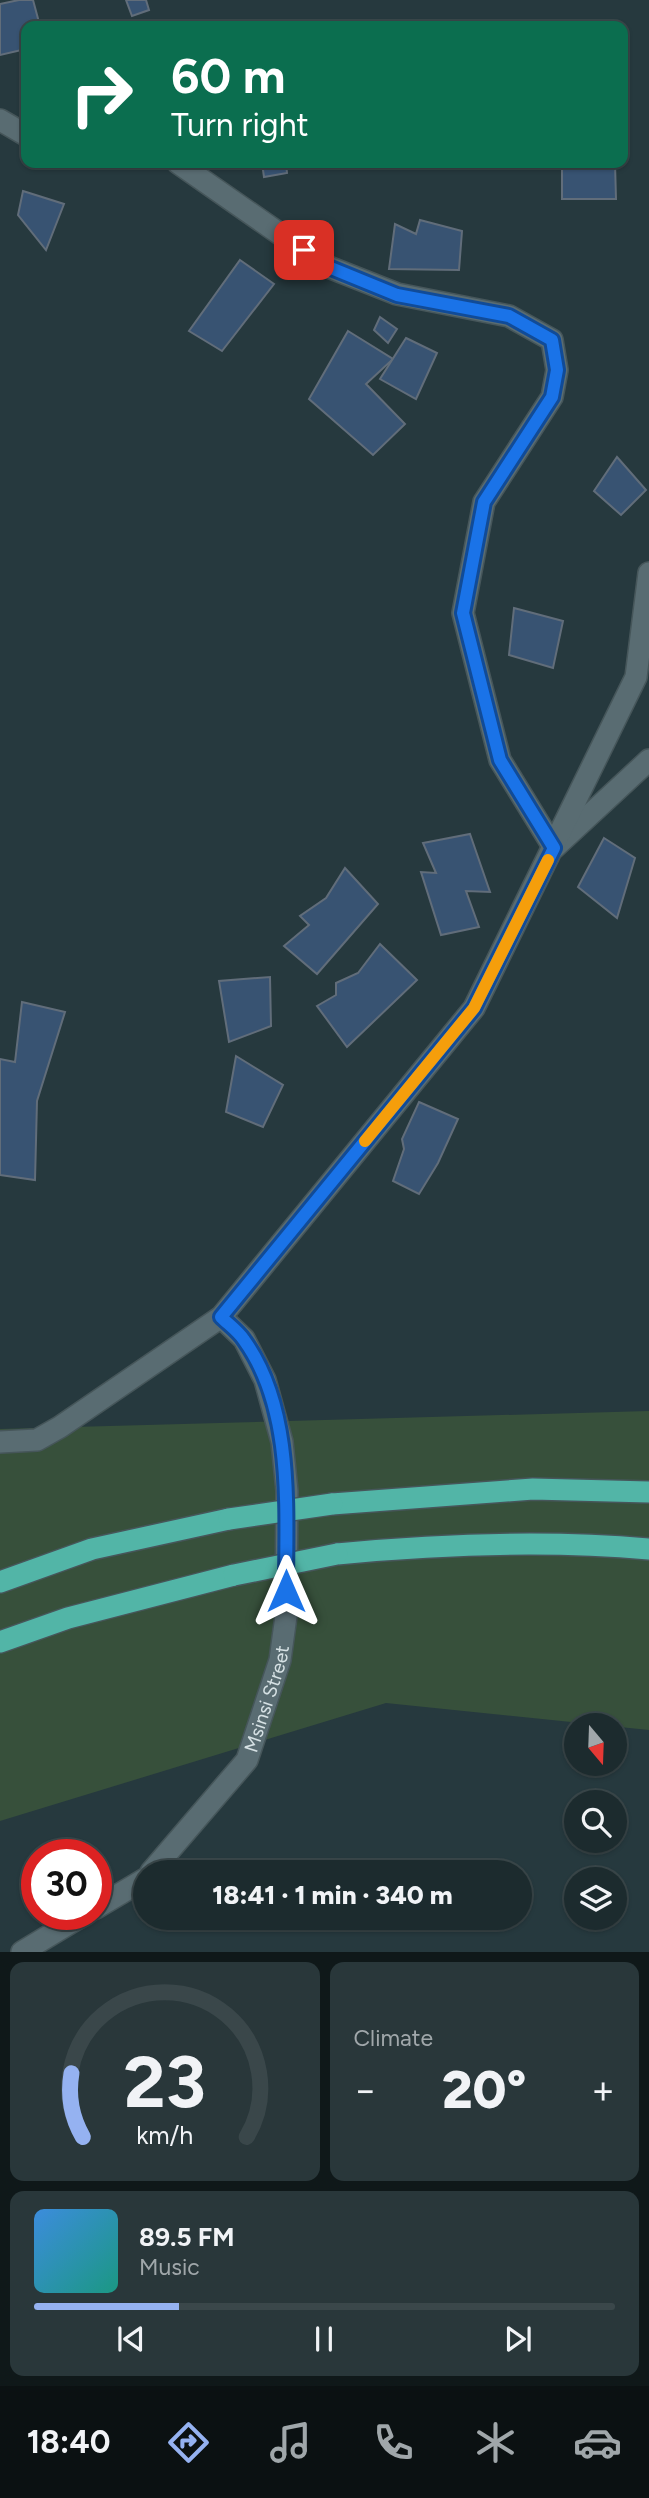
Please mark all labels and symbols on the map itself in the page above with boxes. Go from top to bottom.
pin [274,220,334,280]
position arrow [249,1554,323,1628]
street label: Msinsi Street [239,1644,293,1755]
north arrow [564,1713,626,1776]
speed limit sign: 30 [21,1839,112,1930]

